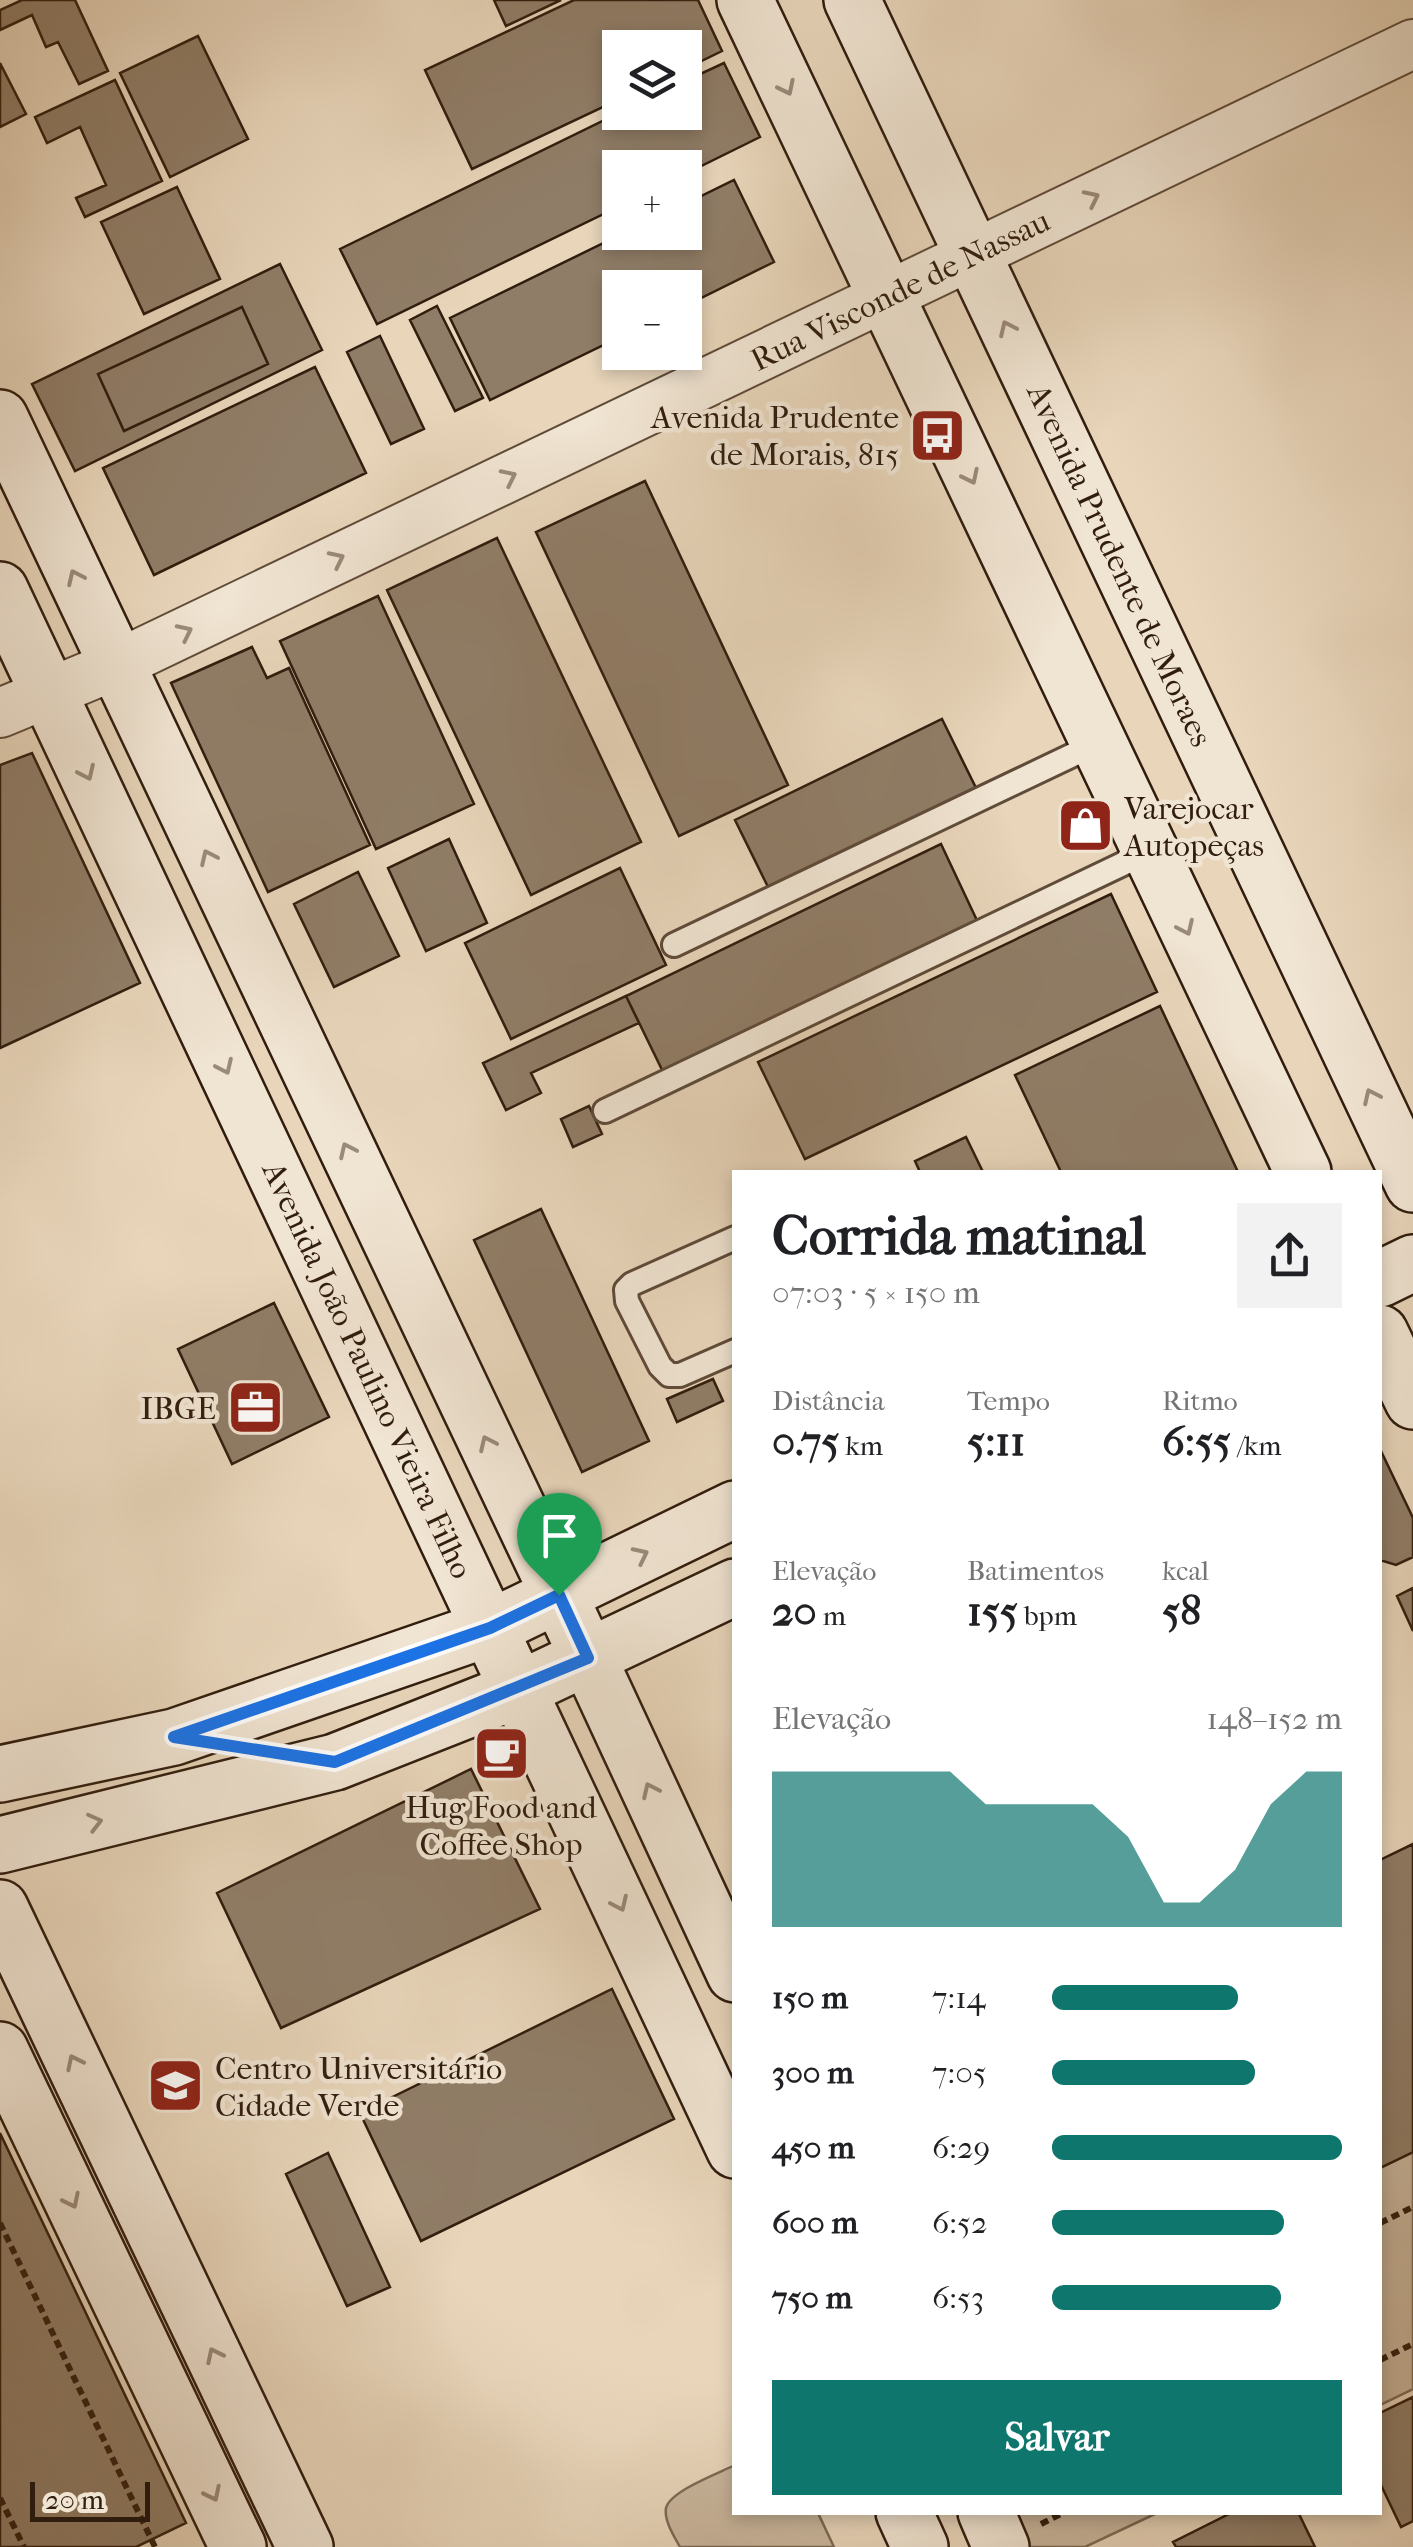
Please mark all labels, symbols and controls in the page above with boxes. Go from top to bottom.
map controls [602,30,702,370]
button: layers [602,30,702,130]
one-way arrow [775,78,795,96]
button: + [602,150,702,250]
one-way arrow [1082,190,1100,210]
street label: Rua Visconde de Nassau [745,202,1056,379]
button: − [602,270,702,370]
one-way arrow [1000,320,1020,338]
street label: Avenida Prudente de Moraes [1018,376,1220,752]
place label: Avenida Prudente de Morais, 815 [649,399,899,473]
bus stop icon: Avenida Prudente de Morais, 815 [908,405,968,465]
one-way arrow [958,467,978,485]
one-way arrow [499,469,517,489]
one-way arrow [327,552,345,572]
one-way arrow [67,569,87,587]
one-way arrow [174,625,192,645]
one-way arrow [74,763,94,781]
place label: Varejocar Autopeças [1122,790,1264,864]
shop icon: Varejocar Autopeças [1055,796,1115,856]
one-way arrow [200,849,220,867]
one-way arrow [1174,918,1194,936]
one-way arrow [213,1057,233,1075]
one-way arrow [1364,1088,1384,1106]
one-way arrow [340,1142,360,1160]
street label: Avenida João Paulino Vieira Filho [254,1154,481,1584]
button: share [1237,1203,1342,1308]
text: Corrida matinal [772,1204,1146,1268]
text: 07:03 · 5 × 150 m [772,1274,980,1311]
office icon: IBGE [225,1378,285,1438]
text: Distância [772,1384,885,1417]
text: Tempo [967,1384,1050,1417]
text: Ritmo [1162,1384,1238,1417]
place label: IBGE [141,1390,216,1427]
text: 0.75 [772,1417,839,1466]
text: 5:11 [967,1417,1025,1466]
text: 6:55 [1162,1417,1231,1466]
text: km [839,1429,883,1462]
text: /km [1231,1429,1282,1462]
one-way arrow [479,1436,499,1454]
pin [517,1493,602,1596]
icon: arrive [532,1508,587,1563]
one-way arrow [631,1548,649,1568]
text: Elevação [772,1554,876,1587]
text: Batimentos [967,1554,1104,1587]
text: kcal [1162,1554,1209,1587]
text: 20 [772,1587,817,1636]
text: 155 [967,1587,1018,1636]
text: 58 [1162,1587,1201,1636]
text: m [817,1599,846,1632]
text: bpm [1018,1599,1077,1632]
text: Elevação [772,1700,891,1737]
text: 148–152 m [1207,1700,1342,1737]
cafe icon: Hug Food and Coffee Shop [471,1723,531,1783]
one-way arrow [642,1782,662,1800]
place label: Hug Food and Coffee Shop [405,1789,597,1863]
one-way arrow [86,1813,103,1834]
one-way arrow [608,1894,628,1912]
text: 150 m [772,1979,848,2016]
text: 7:14 [932,1979,986,2016]
place label: Centro Universitário Cidade Verde [215,2050,502,2124]
one-way arrow [66,2054,86,2072]
text: 300 m [772,2054,854,2091]
text: 7:05 [932,2054,987,2091]
school or university icon: Centro Universitário Cidade Verde [146,2056,206,2116]
text: 450 m [772,2129,855,2166]
text: 6:29 [932,2129,990,2166]
one-way arrow [60,2191,80,2209]
text: 600 m [772,2204,858,2241]
text: 6:52 [932,2204,987,2241]
text: 750 m [772,2279,852,2316]
text: 6:53 [932,2279,984,2316]
one-way arrow [206,2347,226,2365]
button: Salvar [772,2380,1342,2495]
scale bar [30,2477,150,2522]
text: 20 m [45,2483,104,2516]
one-way arrow [200,2484,220,2502]

